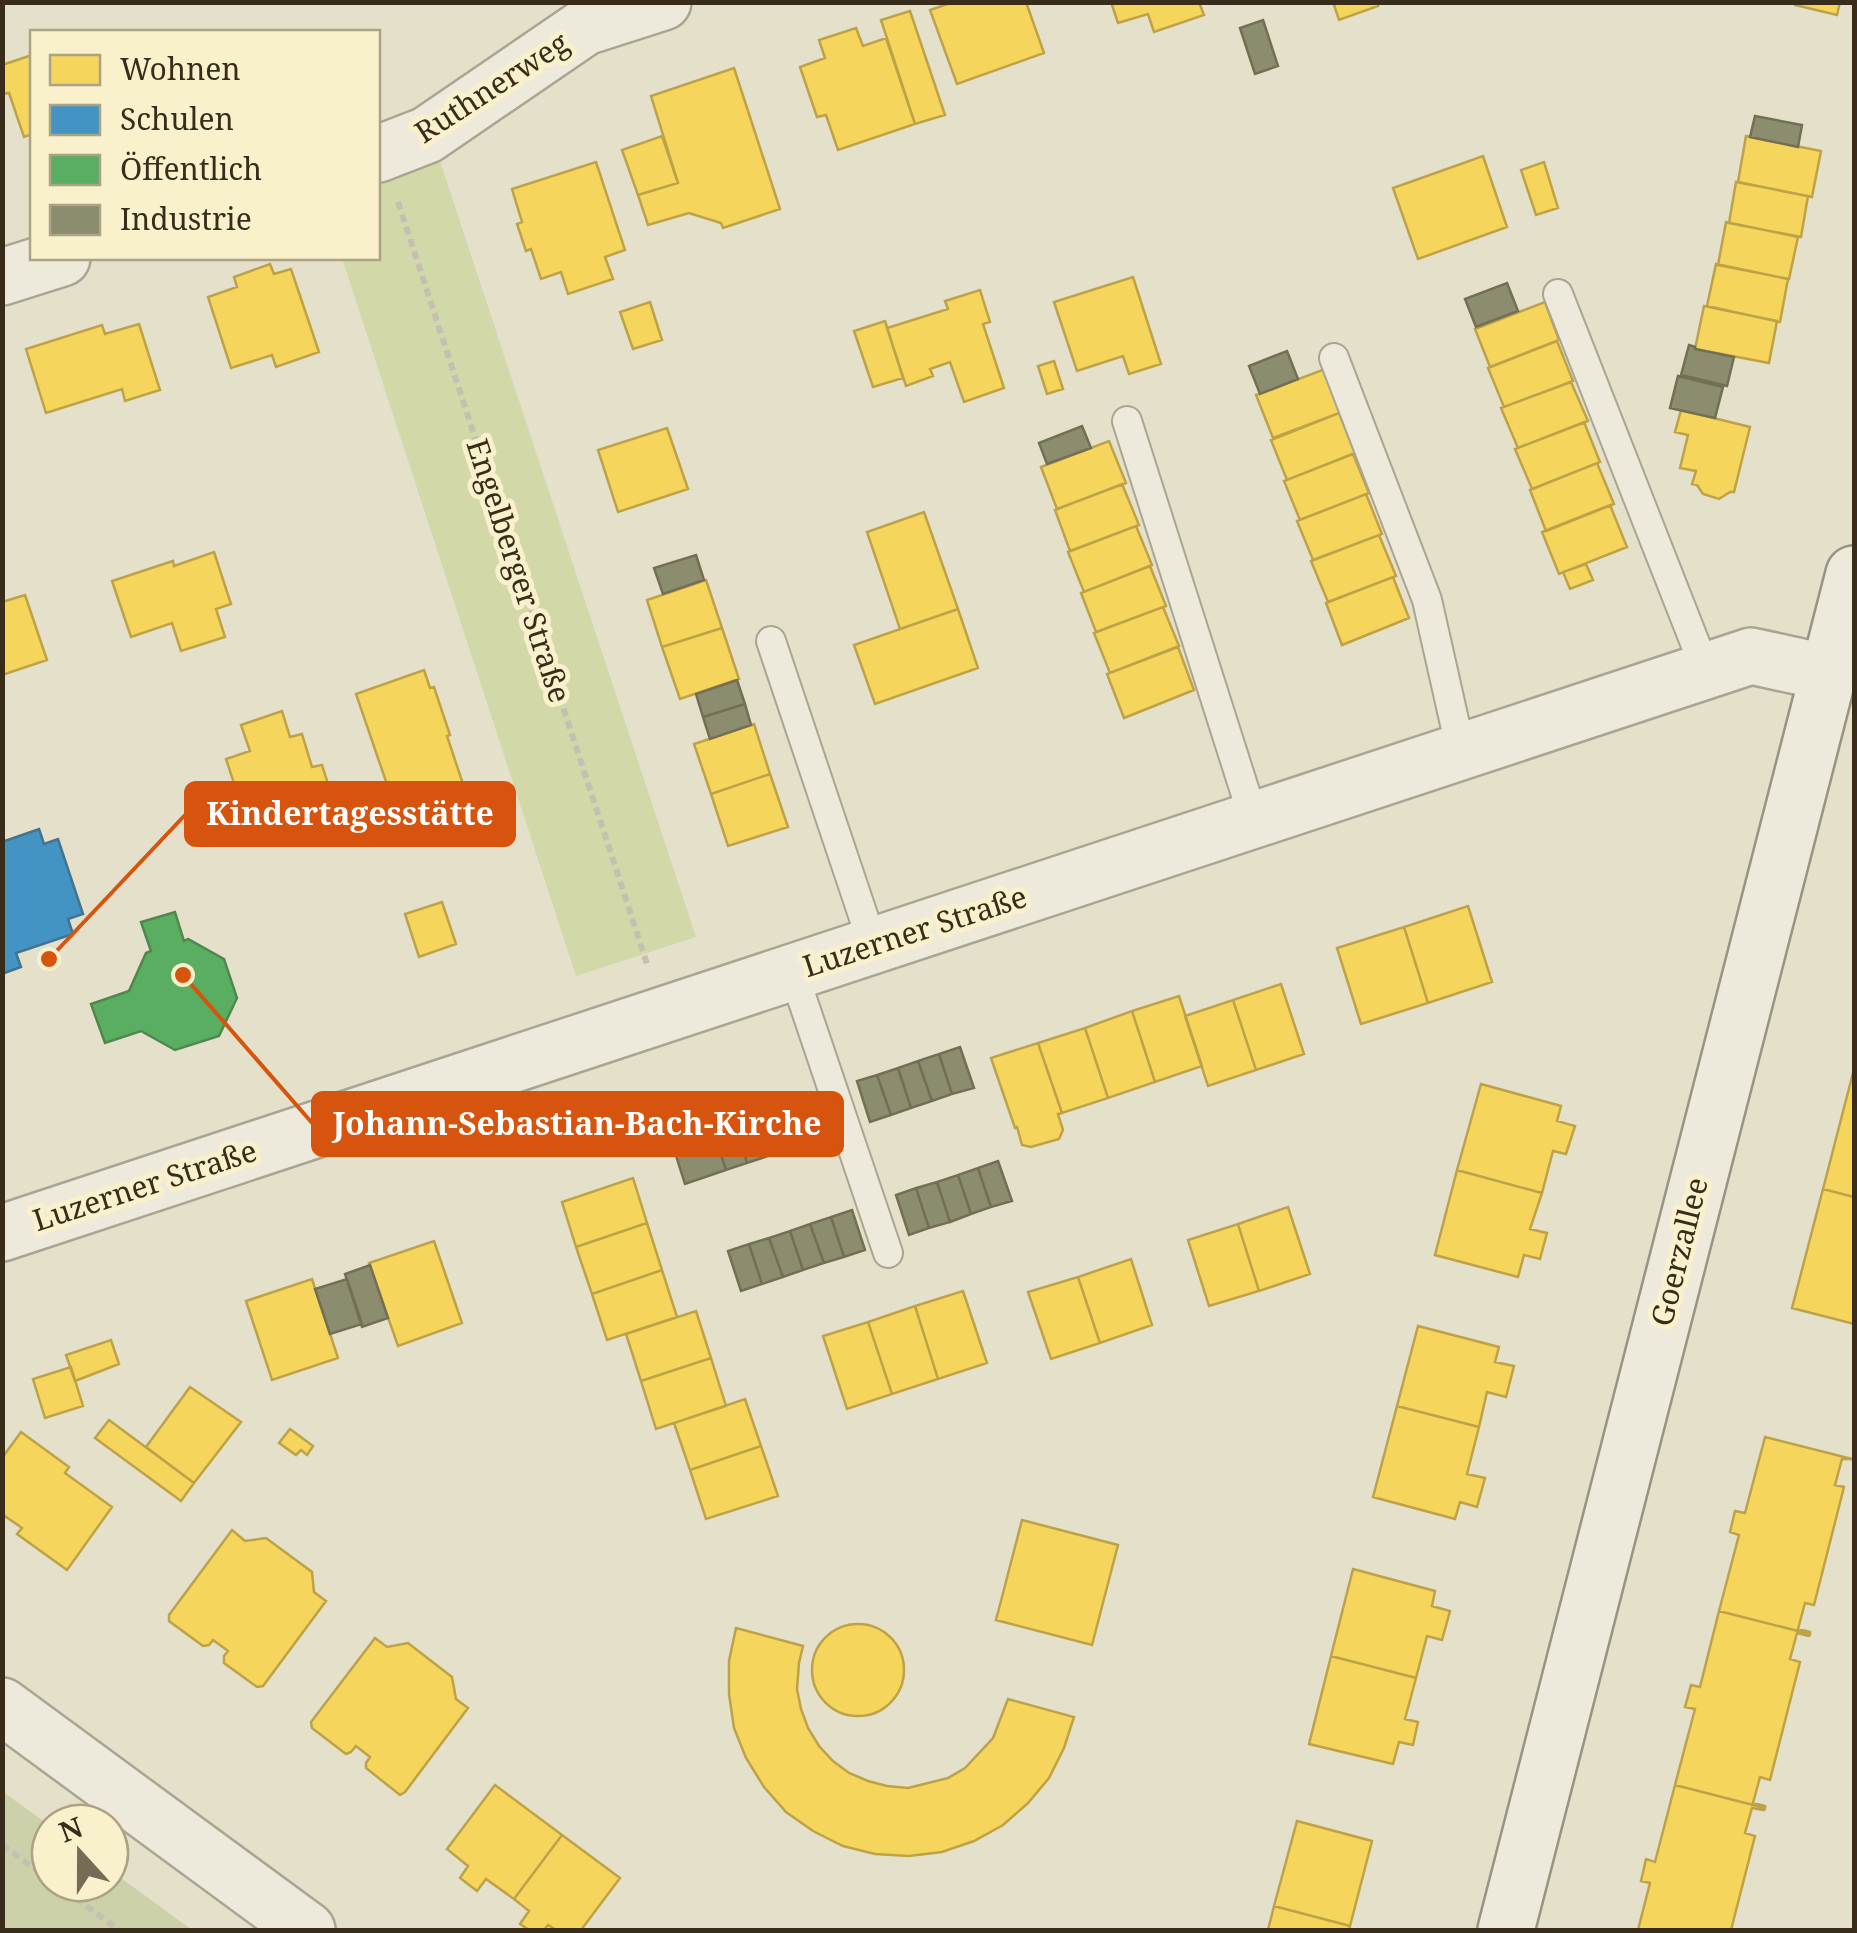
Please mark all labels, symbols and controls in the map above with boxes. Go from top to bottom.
street label: Ruthnerweg [406,22,576,152]
legend [30,30,380,260]
text: Wohnen [120,48,241,89]
text: Schulen [120,98,234,139]
text: Öffentlich [120,148,262,189]
text: Industrie [120,198,252,239]
street label: Engelberger Straße [457,433,581,708]
callout: Kindertagesstätte [186,783,514,845]
text: Kindertagesstätte [206,791,494,834]
street label: Luzerner Straße [797,875,1032,986]
callout: Johann-Sebastian-Bach-Kirche [313,1093,842,1155]
text: Johann-Sebastian-Bach-Kirche [331,1101,822,1144]
street label: Luzerner Straße [27,1129,262,1240]
street label: Goerzallee [1640,1173,1717,1330]
north arrow [30,1803,130,1903]
text: N [54,1807,88,1850]

